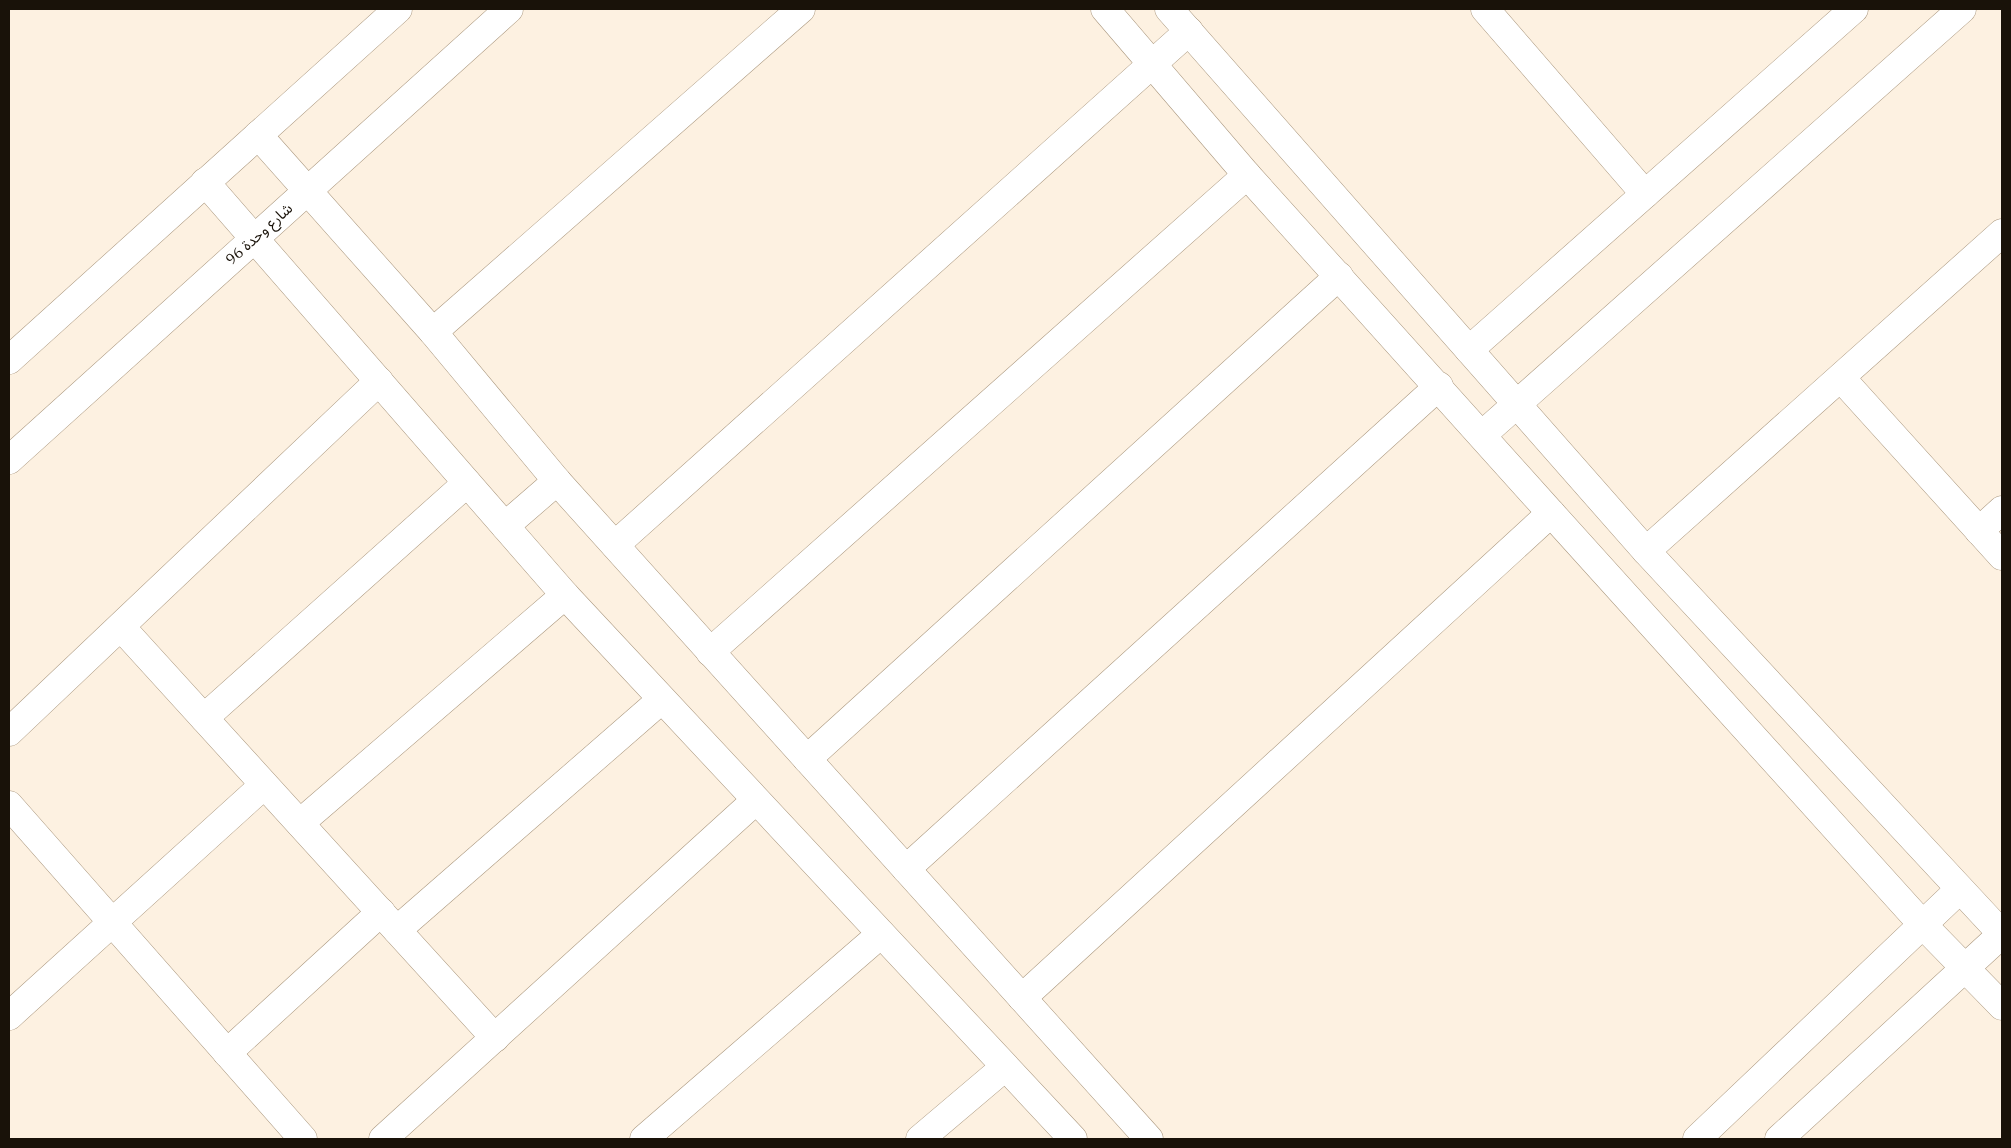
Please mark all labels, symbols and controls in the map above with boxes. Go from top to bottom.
street label: شارع وحدة 96 [221,198,298,271]

